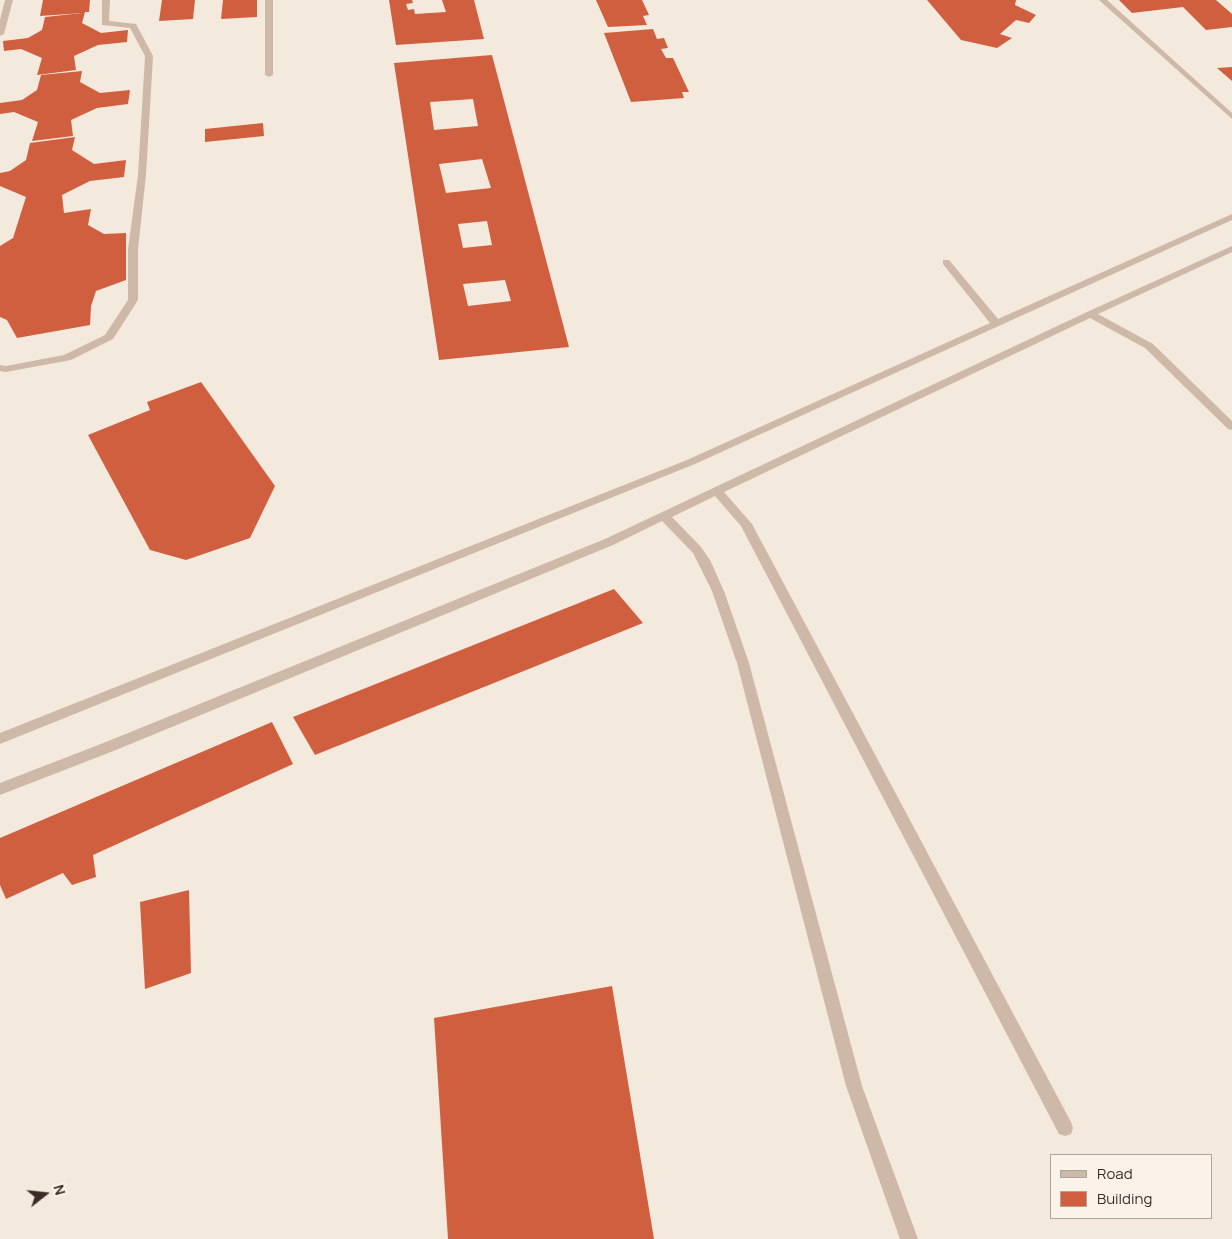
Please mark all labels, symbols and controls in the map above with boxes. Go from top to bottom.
legend [1050,1154,1212,1219]
text: Road [1097,1163,1133,1184]
north arrow [20,1169,70,1219]
text: N [49,1182,70,1197]
text: Building [1097,1188,1152,1209]

